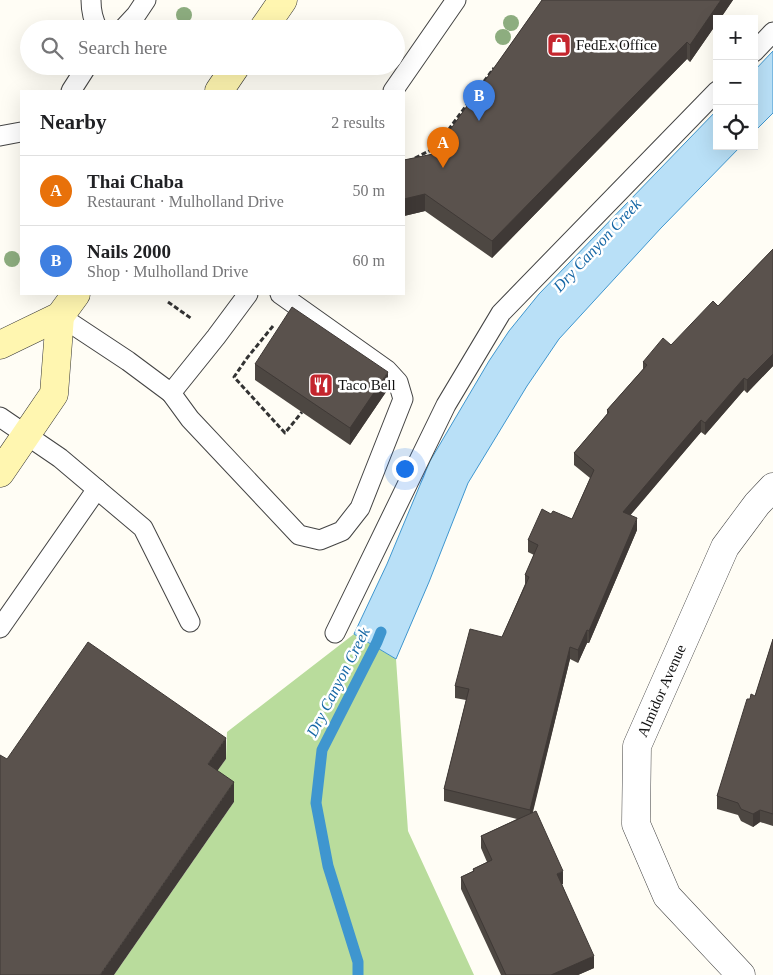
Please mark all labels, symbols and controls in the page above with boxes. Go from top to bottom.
map controls [713,15,758,150]
button: + [713,15,758,60]
search box [20,20,405,75]
shop icon: FedEx Office [546,32,572,58]
icon: search [38,34,66,62]
text: Search here [78,37,167,58]
place label: FedEx Office [576,37,657,53]
button: − [713,60,758,105]
pin: B [463,80,495,121]
button: locate [713,105,758,150]
text: Nearby [40,110,107,134]
text: 2 results [331,114,385,131]
pin: A [427,127,459,168]
text: Thai Chaba [87,171,184,192]
text: A [50,182,62,199]
text: 50 m [353,182,385,199]
text: Restaurant · Mulholland Drive [87,193,284,210]
water label: Dry Canyon Creek [549,195,646,296]
text: Nails 2000 [87,241,171,262]
text: B [51,252,61,269]
text: 60 m [353,252,385,269]
text: Shop · Mulholland Drive [87,263,248,280]
restaurant icon: Taco Bell [308,372,334,398]
place label: Taco Bell [338,377,396,393]
your location [392,456,418,482]
water label: Dry Canyon Creek [303,624,374,741]
street label: Almidor Avenue [634,642,689,739]

